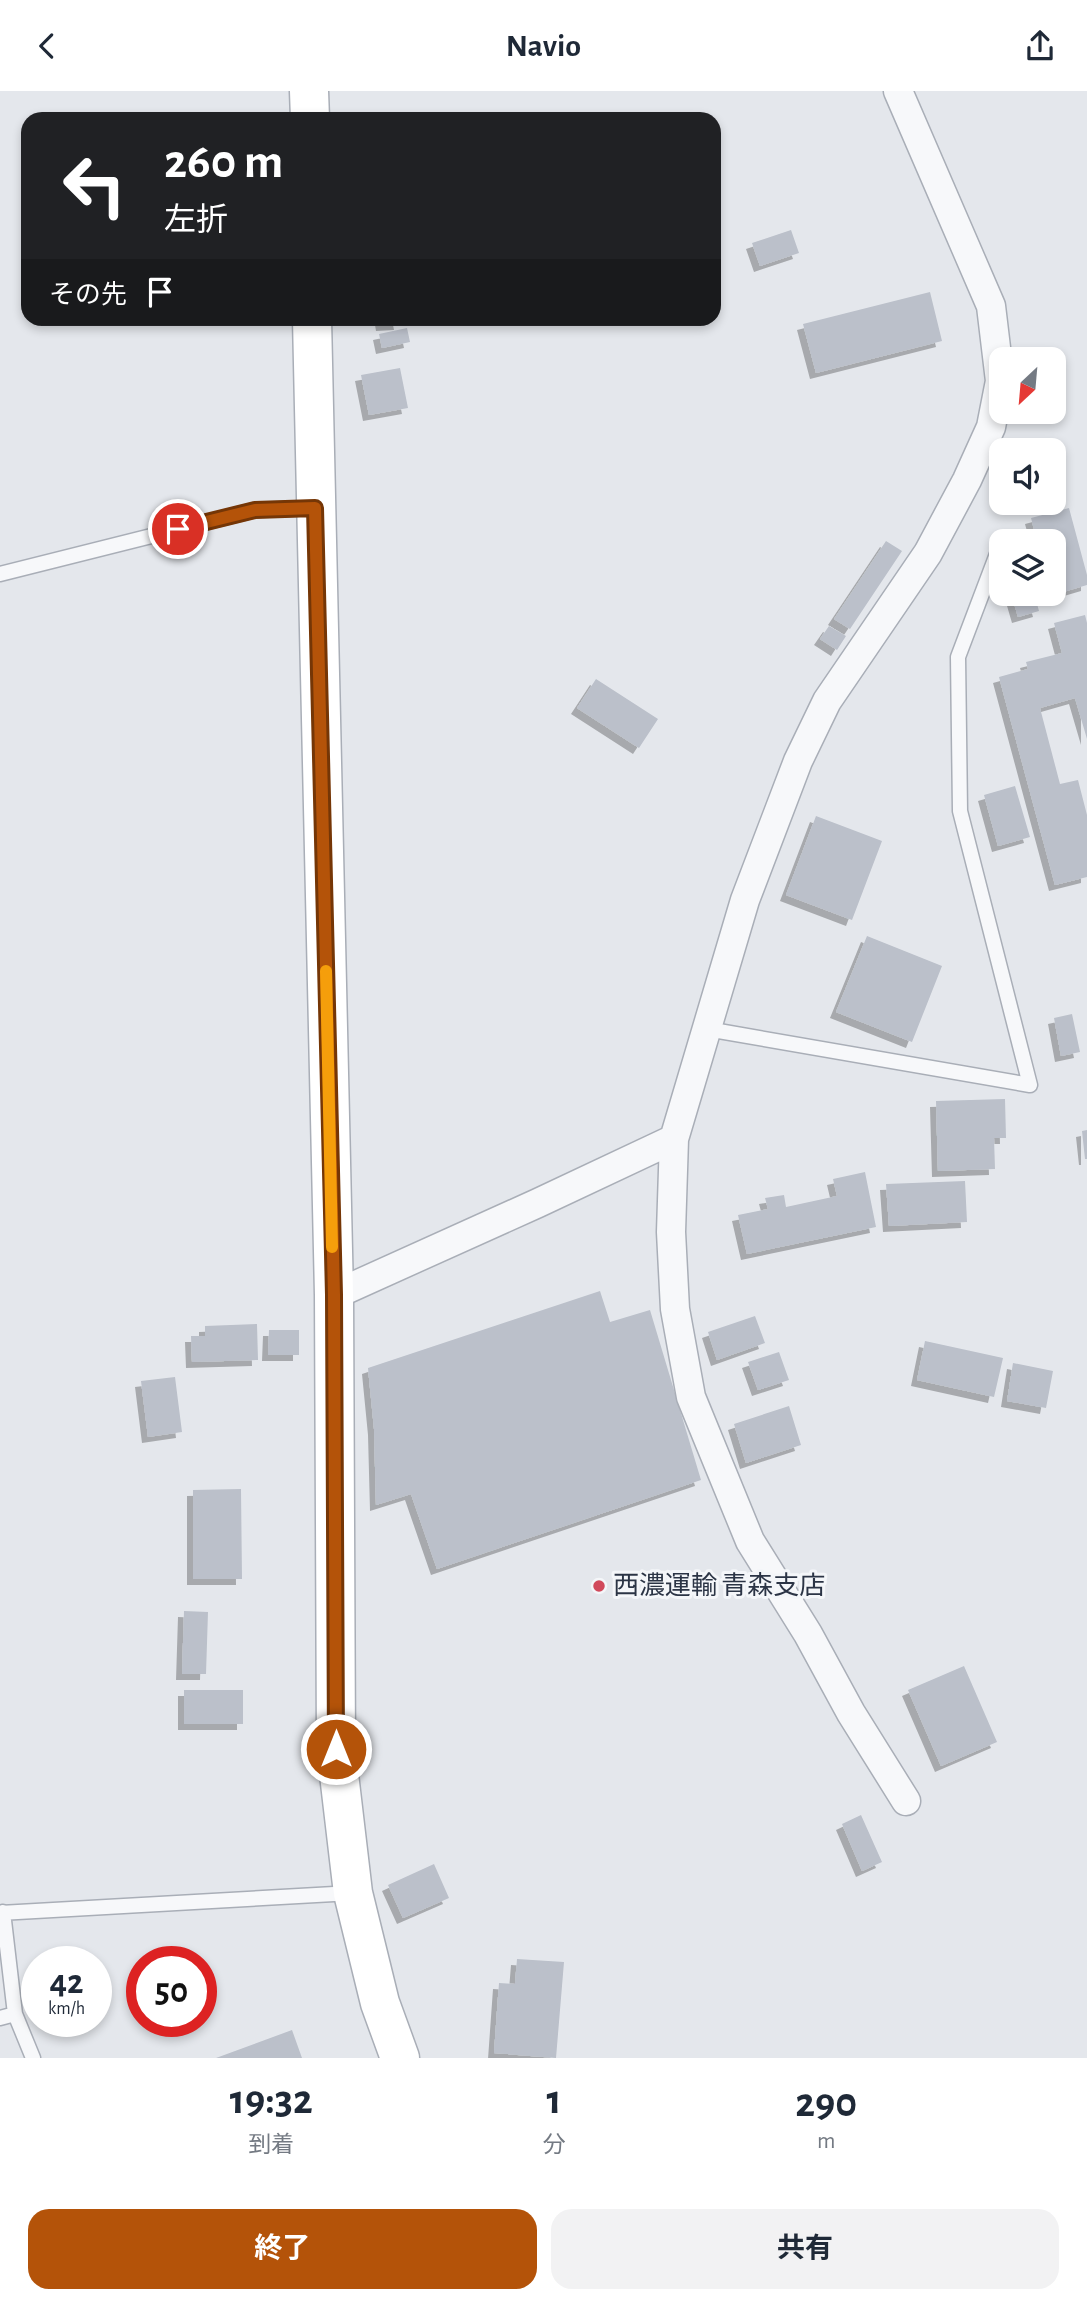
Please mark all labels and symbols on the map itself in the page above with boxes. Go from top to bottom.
north arrow [989,347,1066,423]
pin [148,499,208,559]
place label: 西濃運輸 青森支店 [613,1572,825,1599]
marker: 西濃運輸 青森支店 [591,1578,607,1594]
position arrow [299,1712,373,1786]
speed limit sign: 50 [126,1946,217,2037]

